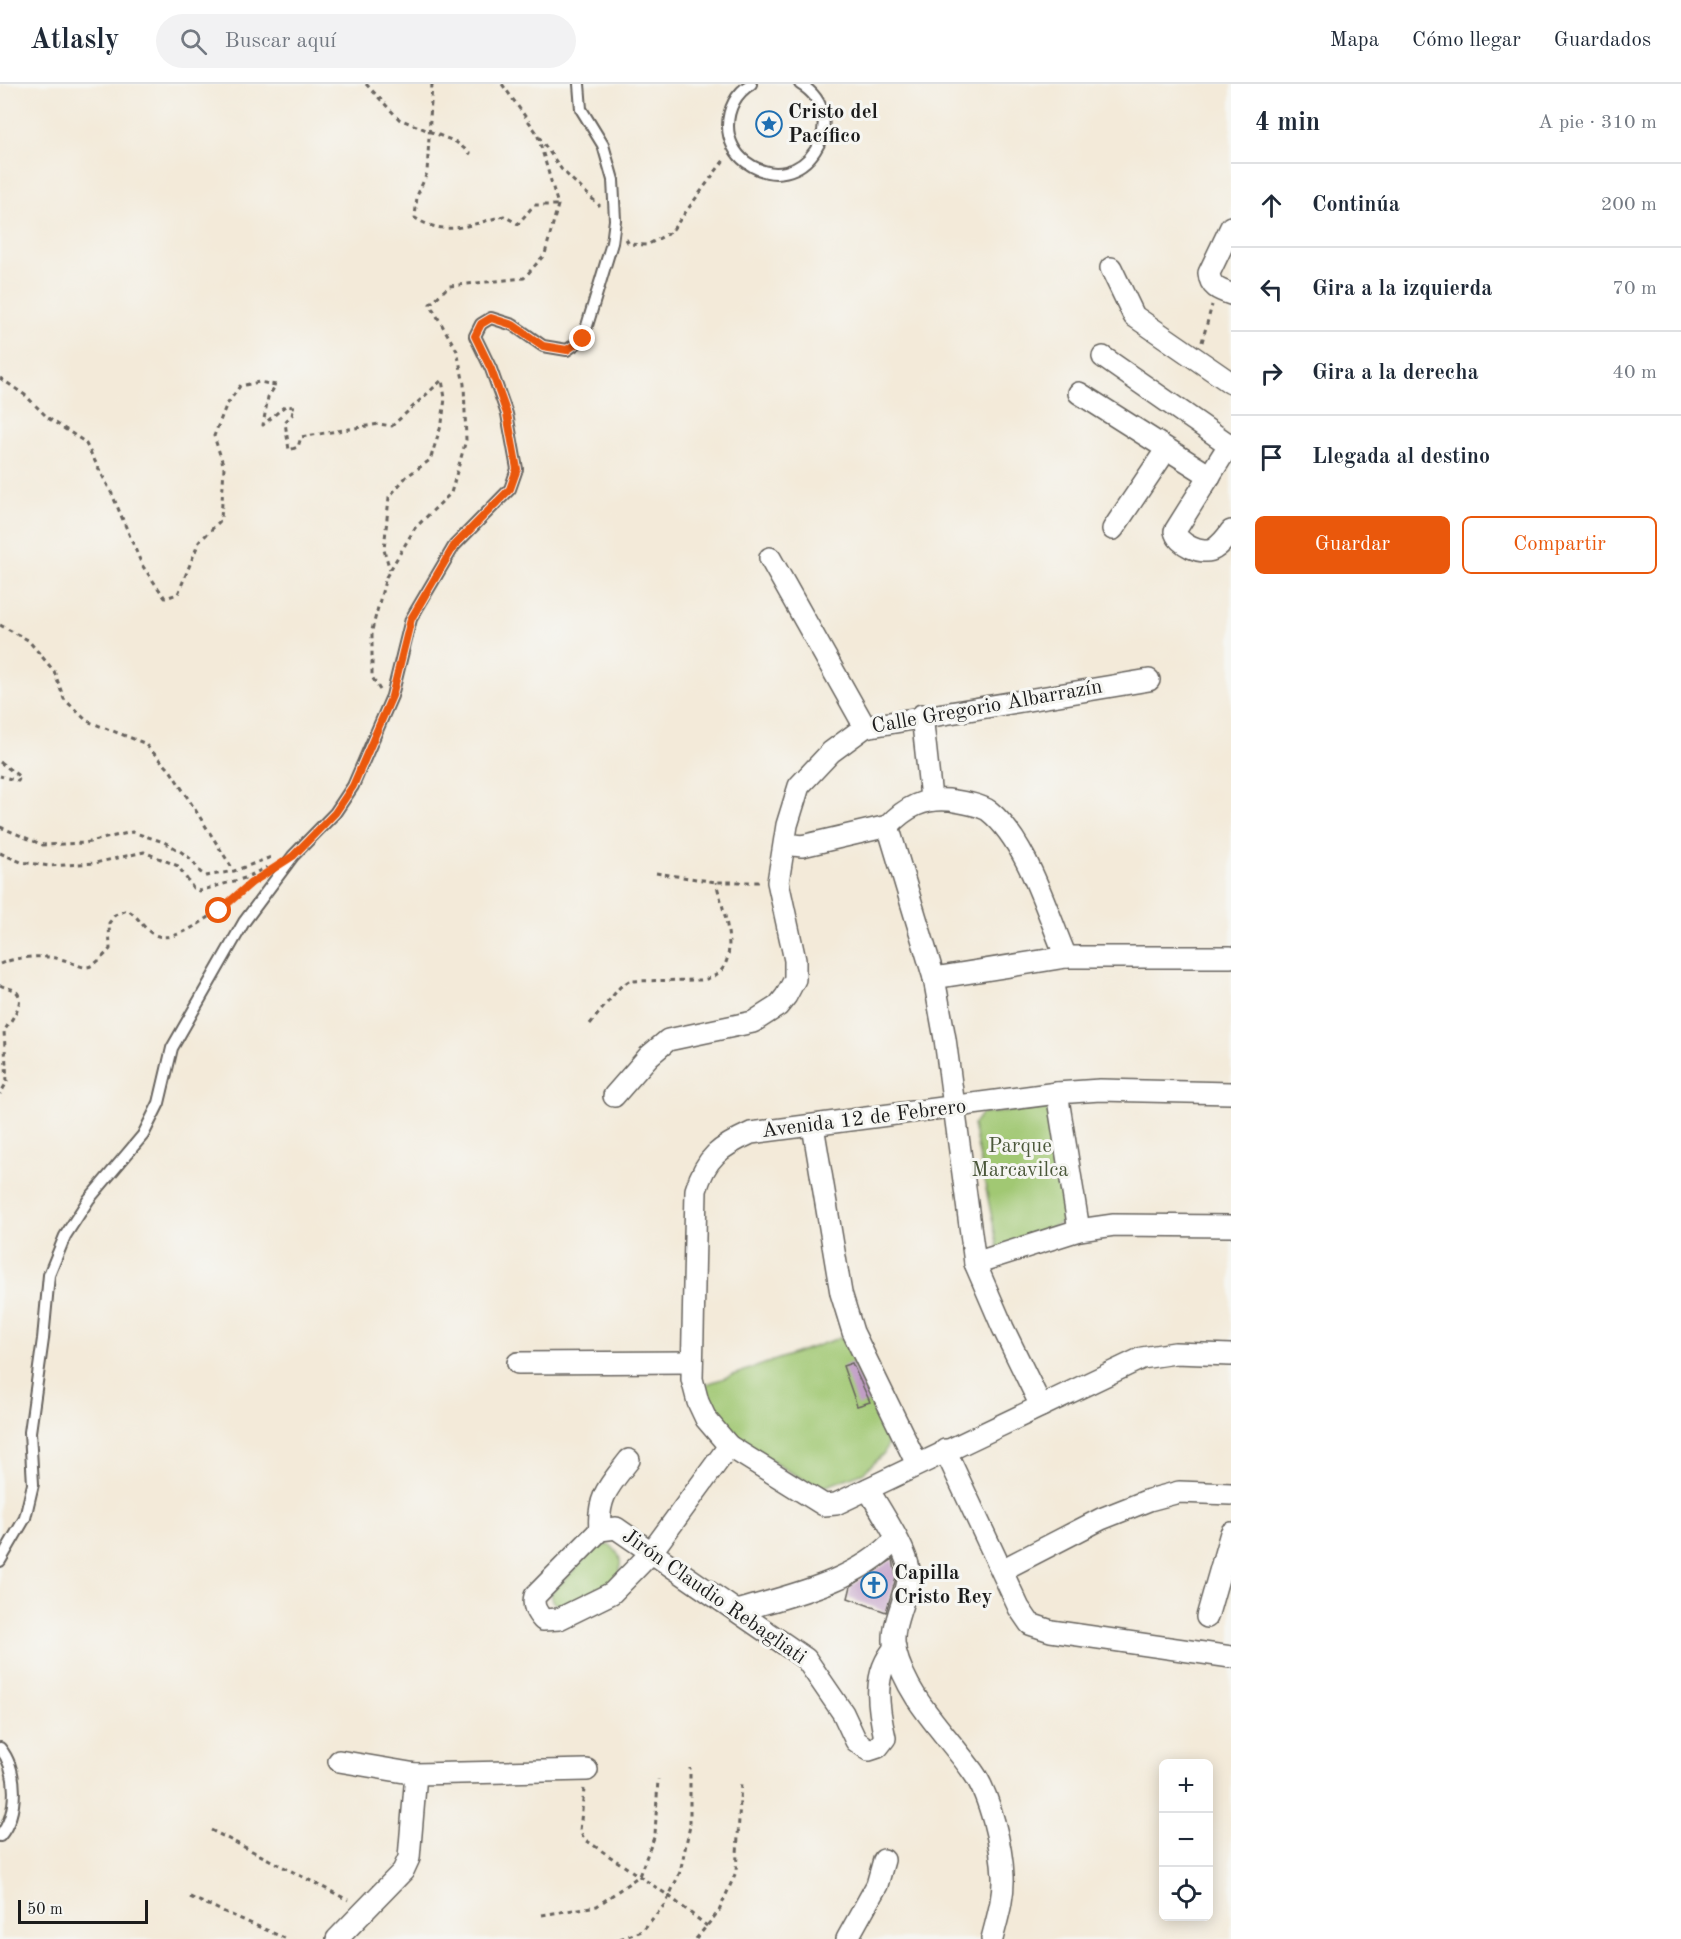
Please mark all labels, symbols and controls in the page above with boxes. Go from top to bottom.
search box [156,14,576,68]
icon: search [177,25,210,58]
text: Atlasly [30,27,120,55]
text: Buscar aquí [225,30,336,52]
text: Mapa [1330,30,1379,51]
text: Cómo llegar [1412,30,1521,51]
text: Guardados [1554,30,1651,51]
place label: Cristo del Pacífico [788,102,878,147]
place icon: Cristo del Pacífico [754,109,784,139]
text: 4 min [1255,110,1320,136]
text: A pie · 310 m [1538,113,1657,133]
icon: ahead [1255,189,1288,222]
text: Continúa [1312,194,1400,216]
text: 200 m [1601,195,1657,215]
icon: left [1255,273,1288,306]
text: Gira a la izquierda [1312,278,1492,300]
text: 70 m [1612,279,1657,299]
route end [569,325,595,351]
icon: right [1255,357,1288,390]
text: Gira a la derecha [1312,362,1479,384]
text: 40 m [1612,363,1657,383]
icon: arrive [1255,441,1288,474]
text: Llegada al destino [1312,446,1490,468]
button: Guardar [1255,516,1450,574]
button: Compartir [1462,516,1657,574]
street label: Calle Gregorio Albarrazín [870,676,1104,738]
route start [205,897,231,923]
street label: Avenida 12 de Febrero [761,1096,967,1142]
park label: Parque Marcavilca [971,1136,1069,1181]
street label: Jirón Claudio Rebagliati [618,1525,810,1669]
place label: Capilla Cristo Rey [894,1563,993,1608]
church icon: Capilla Cristo Rey [859,1570,889,1600]
map controls [1159,1759,1213,1921]
button: + [1159,1759,1213,1813]
button: − [1159,1813,1213,1867]
button: locate [1159,1867,1213,1921]
scale bar [18,1897,148,1924]
text: 50 m [27,1902,63,1918]

